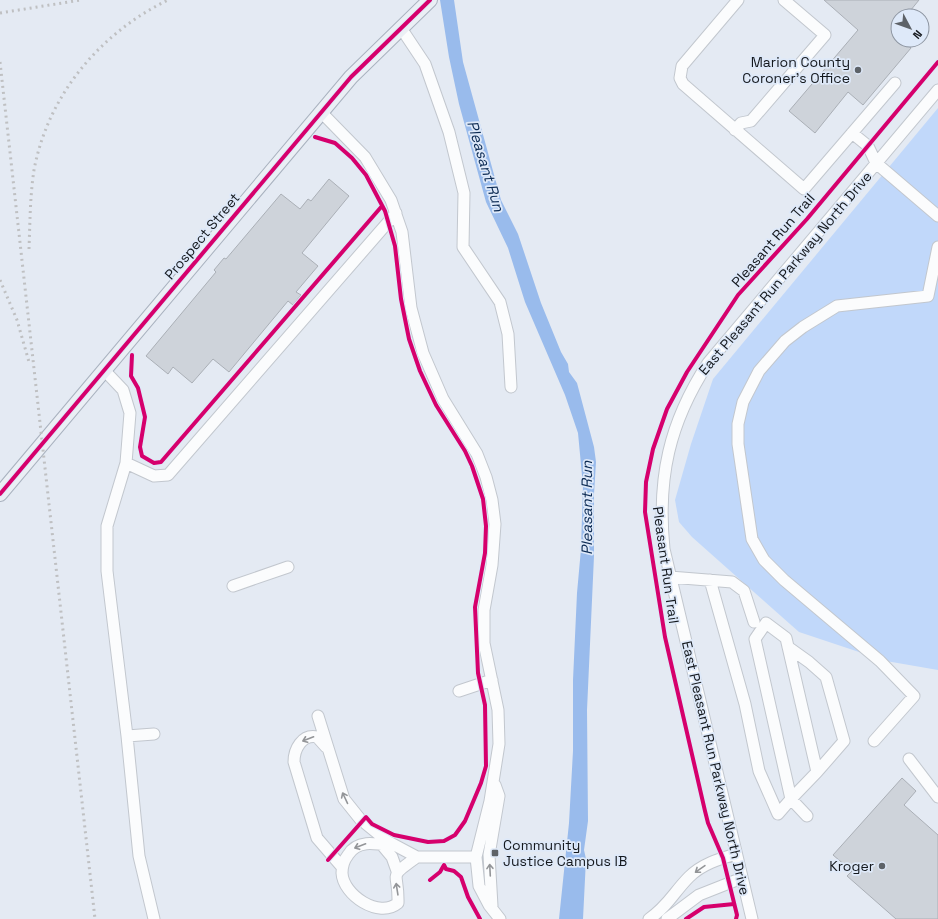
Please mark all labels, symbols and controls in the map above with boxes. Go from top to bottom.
north arrow [890,8,930,48]
text: N [910,27,925,42]
place label: Marion County Coroner's Office [742,53,850,87]
marker: Marion County Coroner's Office [853,65,863,75]
water label: Pleasant Run [463,118,509,215]
street label: East Pleasant Run Parkway North Drive [694,168,876,378]
street label: Prospect Street [160,189,244,283]
street label: Pleasant Run Trail [727,189,819,291]
water label: Pleasant Run [577,460,596,555]
street label: Pleasant Run Trail [649,505,683,625]
street label: East Pleasant Run Parkway North Drive [678,639,754,897]
one-way arrow [302,736,314,744]
one-way arrow [340,792,348,804]
place label: Community Justice Campus IB [503,836,627,870]
one-way arrow [354,842,366,850]
marker: Community Justice Campus IB [490,848,500,858]
place label: Kroger [829,857,874,875]
marker: Kroger [877,861,887,871]
one-way arrow [486,864,494,877]
one-way arrow [695,865,706,873]
one-way arrow [393,883,401,896]

